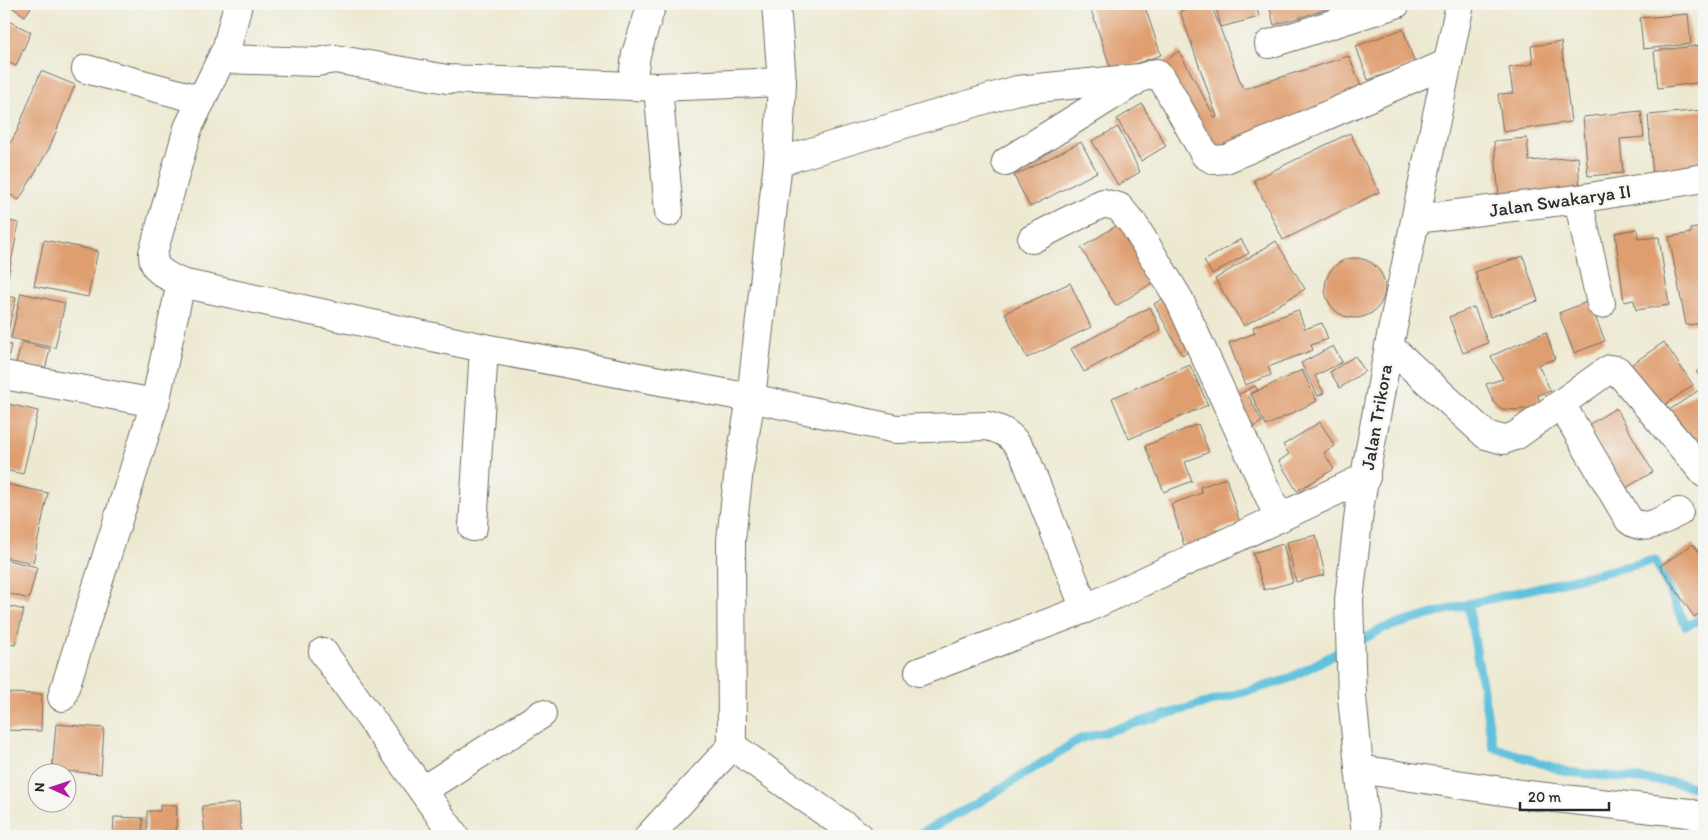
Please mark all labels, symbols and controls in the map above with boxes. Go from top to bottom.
street label: Jalan Swakarya II [1488,179,1632,222]
street label: Jalan Trikora [1356,362,1397,472]
north arrow [28,762,78,812]
scale bar [1520,780,1609,812]
text: N [31,782,48,793]
text: 20 m [1528,788,1562,806]

